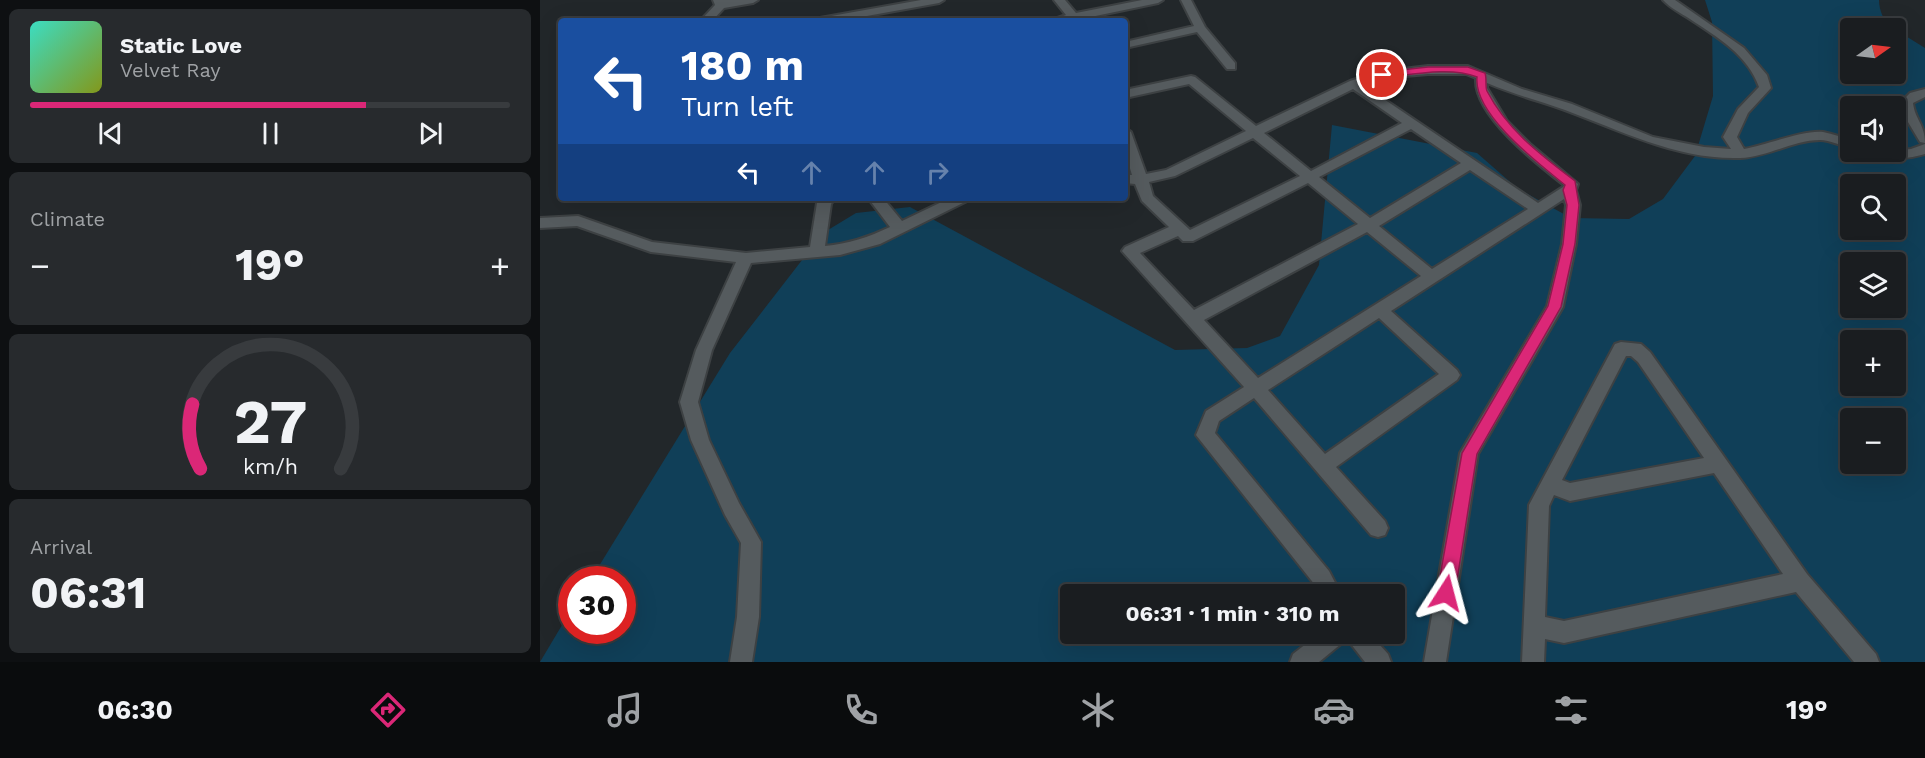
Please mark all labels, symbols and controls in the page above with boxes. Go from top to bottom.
north arrow [1840,18,1906,84]
map controls [1840,18,1906,474]
text: Static Love [120,33,242,58]
text: 180 m [681,41,804,90]
icon: left [582,42,660,120]
pin [1356,49,1407,100]
text: Velvet Ray [120,58,221,82]
icon: arrive [1365,58,1398,91]
text: Turn left [681,91,793,123]
button: sound [1840,96,1906,162]
icon: previous [94,117,127,150]
icon: pause [254,117,287,150]
icon: next [414,117,447,150]
icon: left [732,156,765,189]
icon: ahead [795,156,828,189]
icon: ahead [858,156,891,189]
icon: right [921,156,954,189]
button: search [1840,174,1906,240]
text: Climate [30,207,105,231]
text: 19° [235,238,305,291]
text: − [30,246,50,285]
text: + [490,246,510,285]
button: layers [1840,252,1906,318]
button: + [1840,330,1906,396]
text: 27 [233,386,307,459]
button: − [1840,408,1906,474]
text: km/h [242,455,298,480]
text: Arrival [30,535,92,559]
position arrow [1414,561,1478,625]
text: 06:31 [30,566,146,619]
speed limit sign: 30 [558,566,636,644]
text: 06:31 · 1 min · 310 m [1125,601,1340,626]
icon: directions [367,689,409,731]
icon: music [604,689,646,731]
icon: phone [840,689,882,731]
icon: climate [1077,689,1119,731]
icon: car [1313,689,1355,731]
icon: filters [1550,689,1592,731]
text: 06:30 [97,694,173,726]
text: 19° [1786,694,1828,726]

